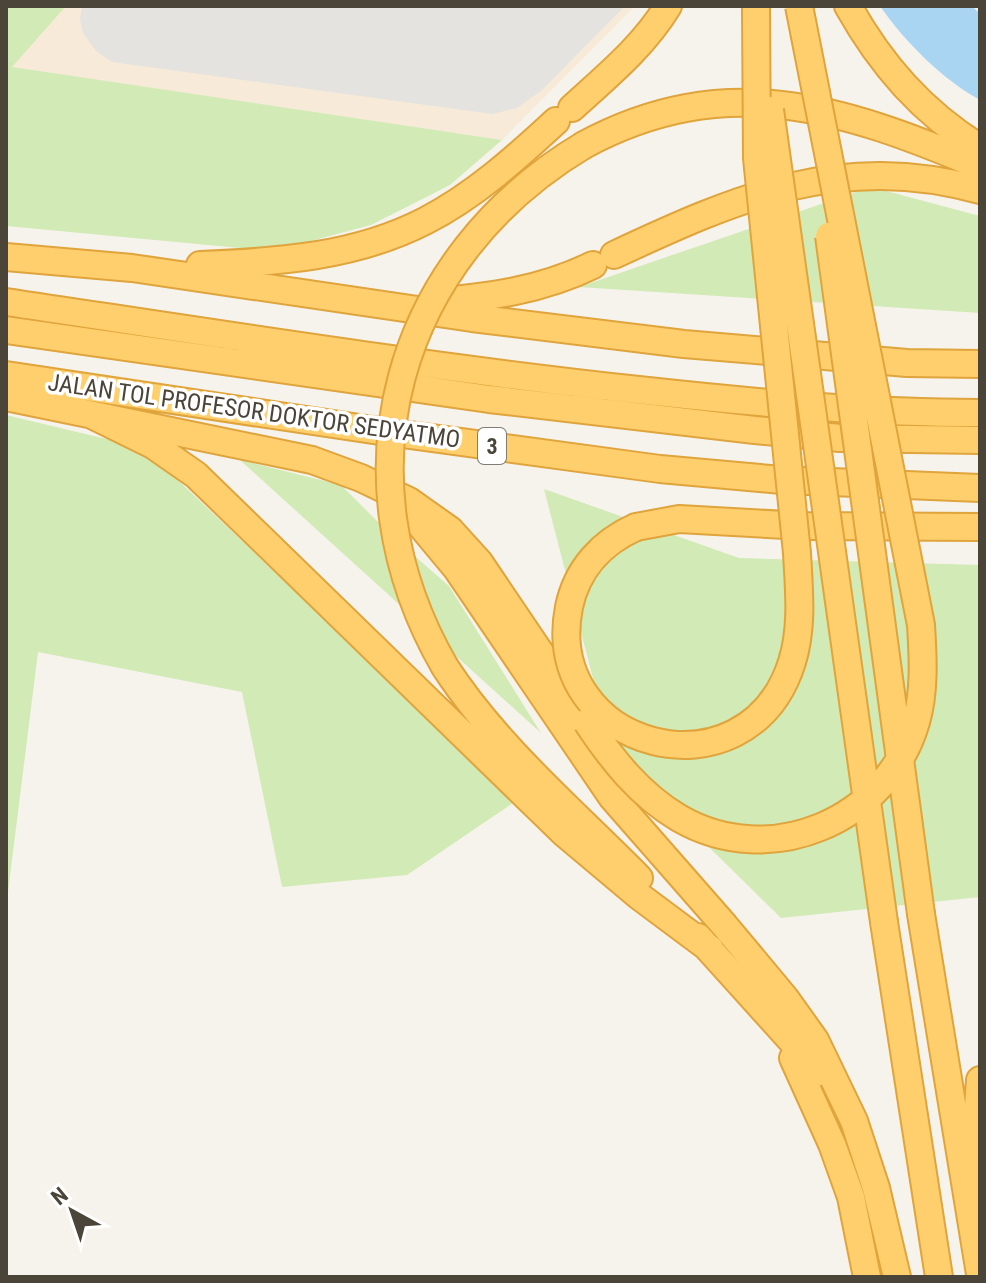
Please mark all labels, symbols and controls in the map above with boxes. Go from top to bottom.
street label: JALAN TOL PROFESOR DOKTOR SEDYATMO [46,368,462,454]
road number: 3 [478,428,506,464]
north arrow [32,1171,112,1251]
text: N [46,1182,73,1210]

